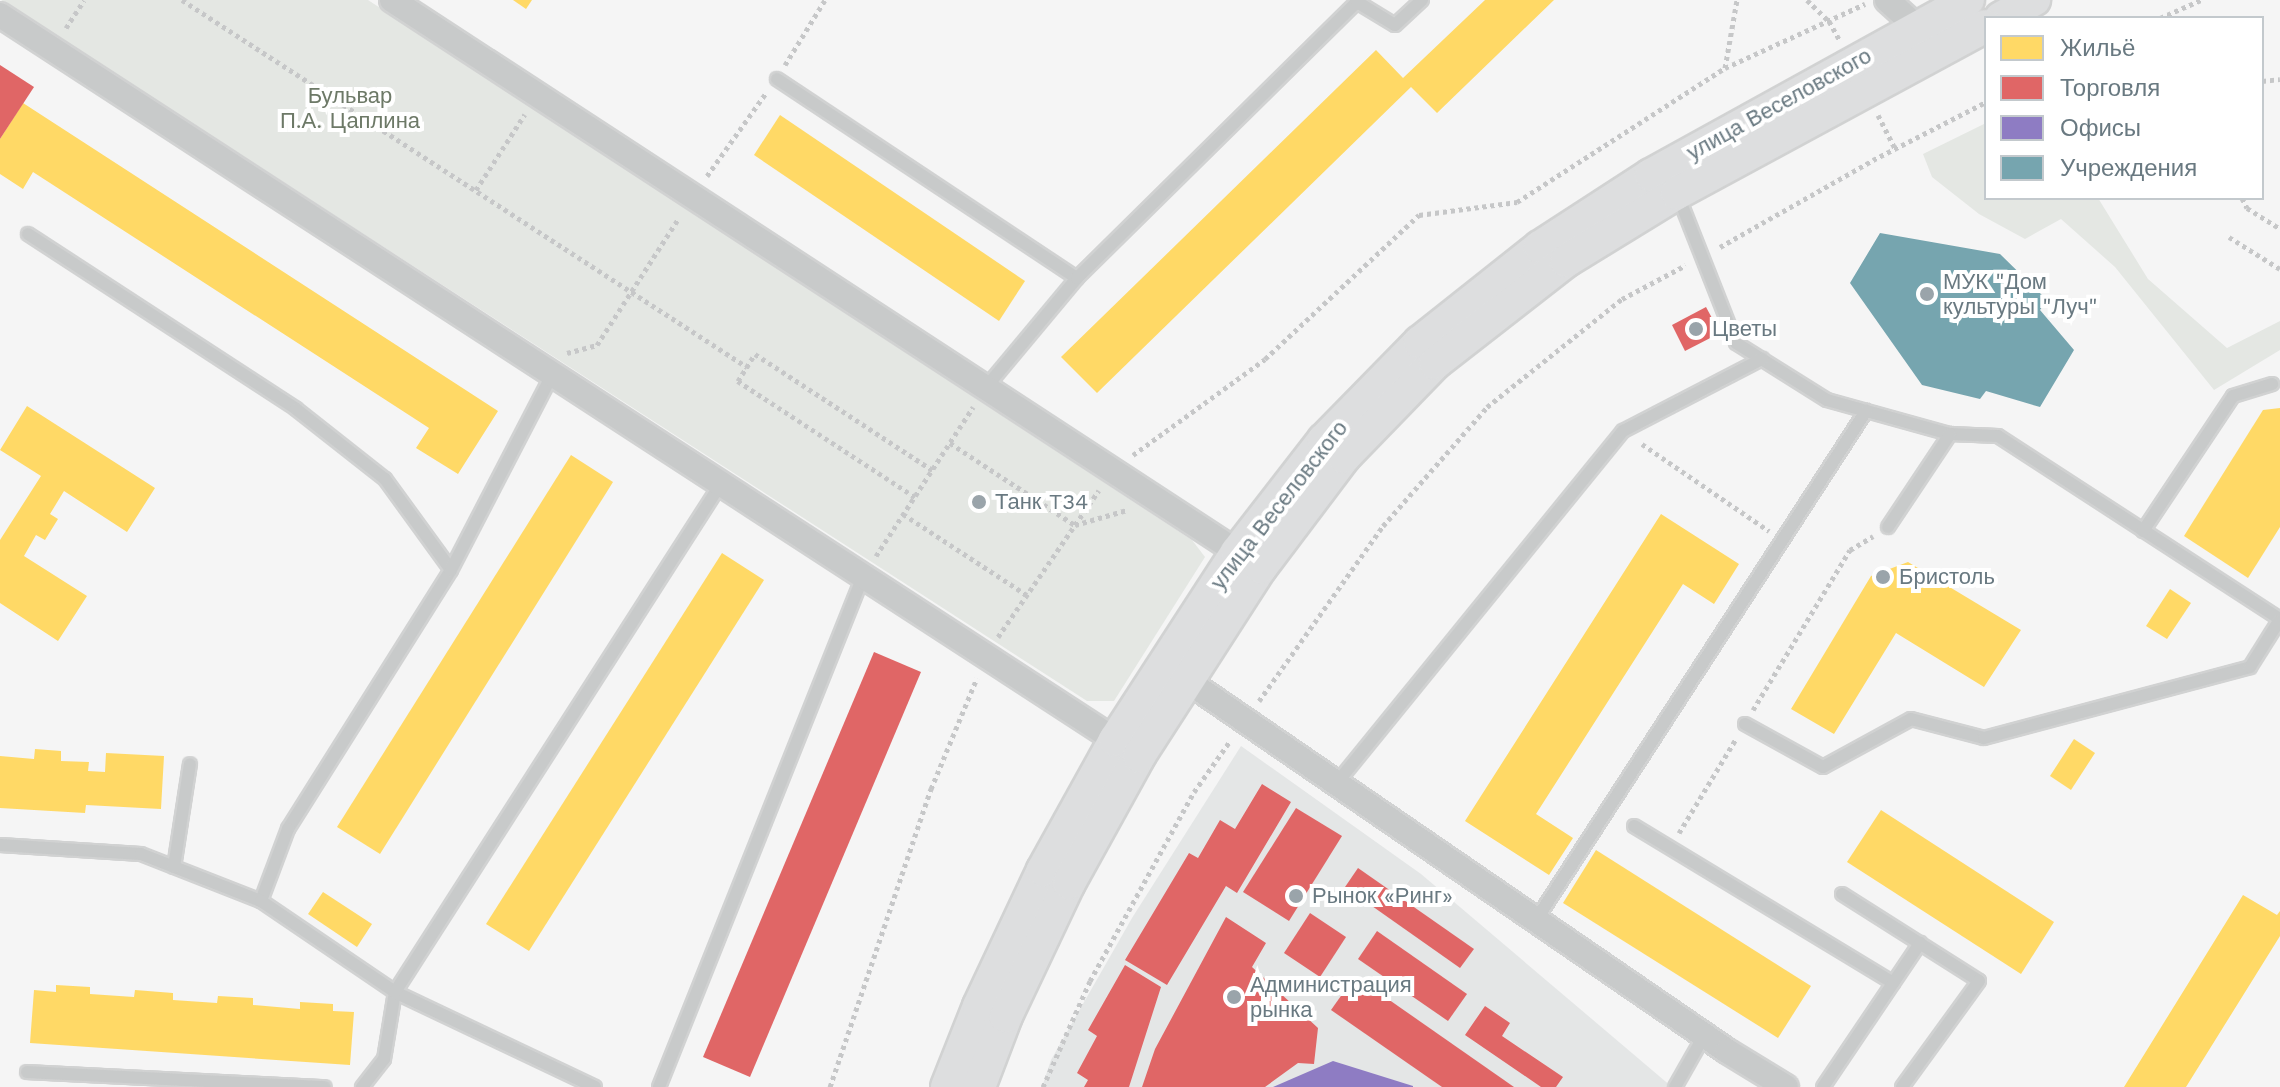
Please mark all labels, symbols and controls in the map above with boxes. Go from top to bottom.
legend [1984,16,2264,200]
text: Жильё [2060,34,2135,62]
street label: улица Веселовского [1682,42,1876,166]
text: Торговля [2060,74,2160,102]
park label: Бульвар П.А. Цаплина [280,82,420,134]
text: Офисы [2060,114,2141,142]
text: Учреждения [2060,154,2197,182]
place label: МУК "Дом культуры "Луч" [1943,268,2097,320]
marker: МУК "Дом культуры "Луч" [1918,285,1936,303]
place label: Цветы [1712,316,1777,342]
marker: Цветы [1687,320,1705,338]
street label: улица Веселовского [1205,415,1353,595]
place label: Танк T34 [995,489,1089,515]
marker: Танк T34 [970,493,988,511]
place label: Бристоль [1899,564,1995,590]
marker: Бристоль [1874,568,1892,586]
place label: Рынок «Ринг» [1312,883,1453,909]
marker: Рынок «Ринг» [1287,887,1305,905]
place label: Администрация рынка [1250,971,1412,1022]
marker: Администрация рынка [1225,988,1243,1006]

